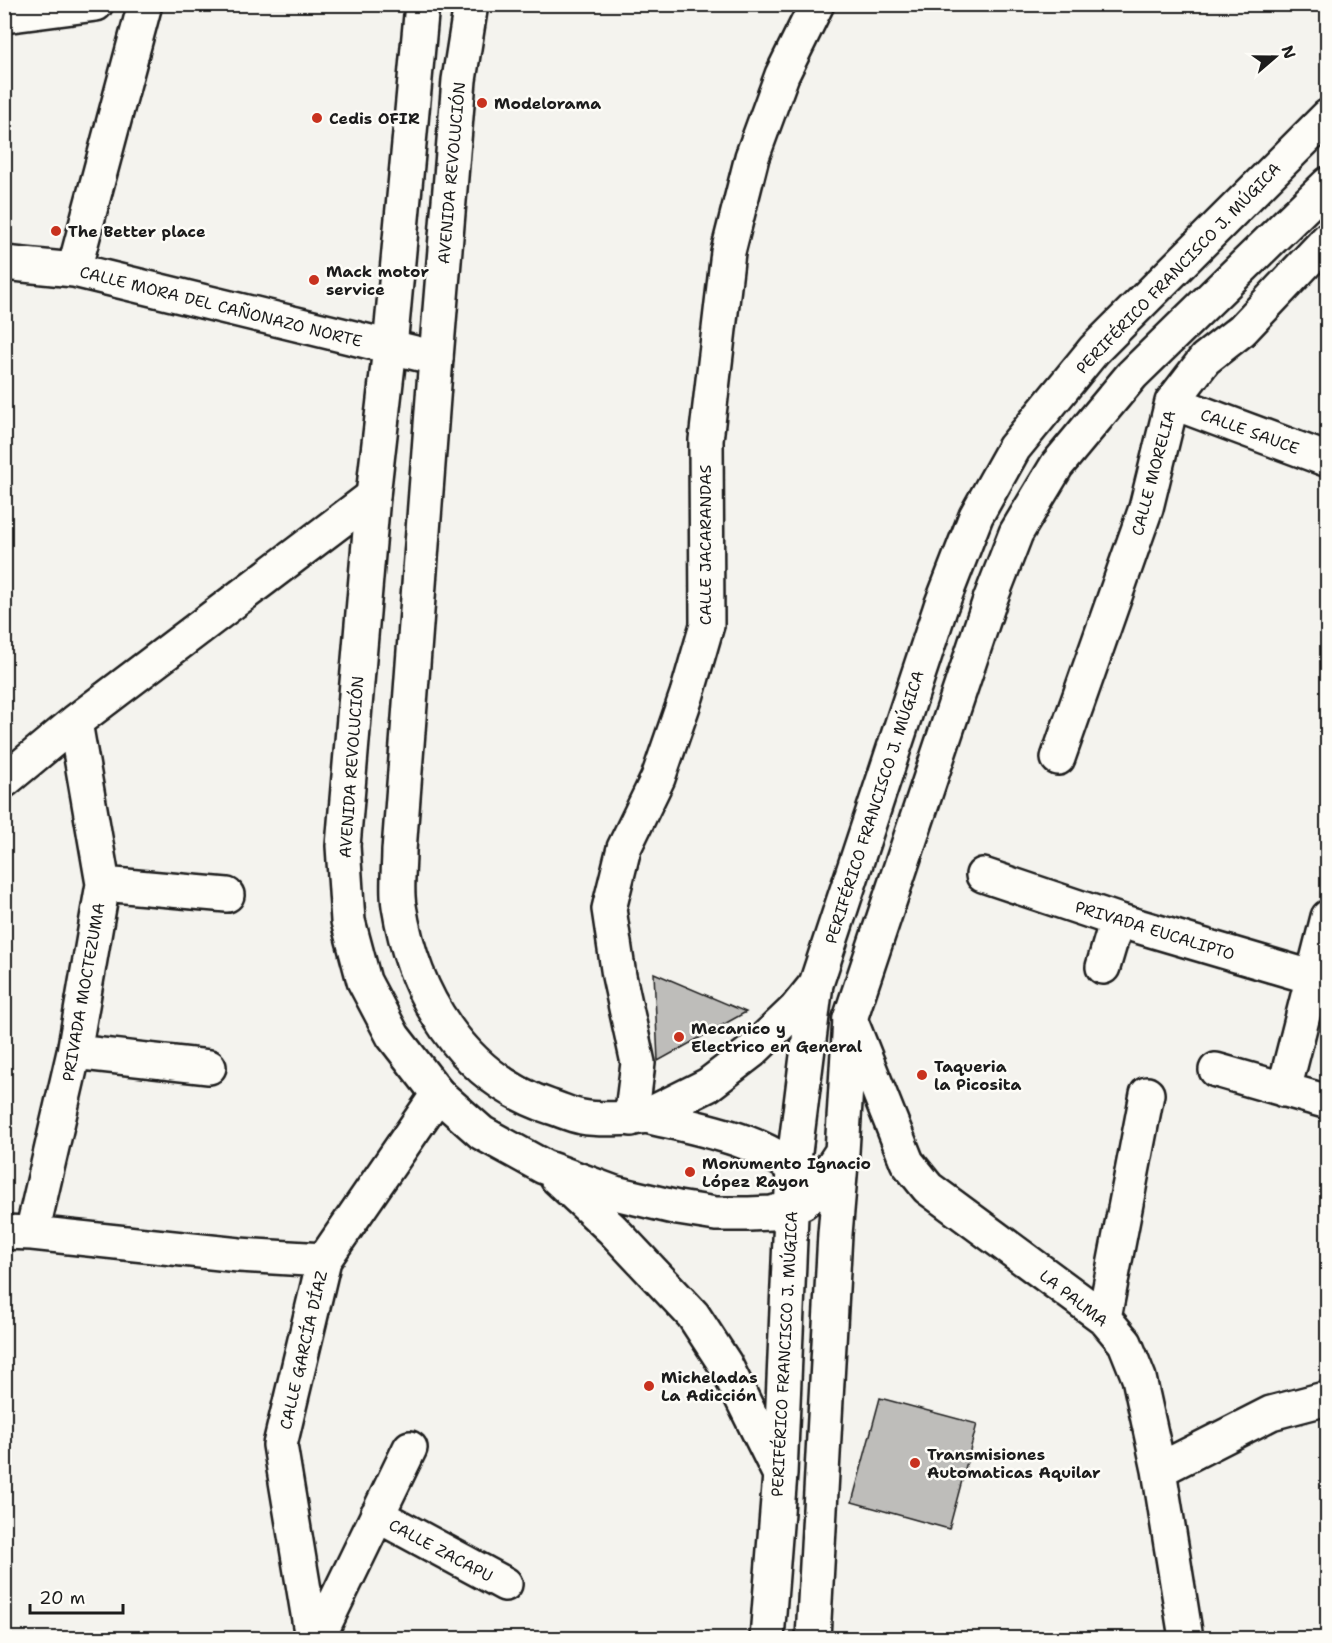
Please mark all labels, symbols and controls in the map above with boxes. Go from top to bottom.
north arrow [1245,27,1305,87]
text: N [1277,42,1301,62]
street label: AVENIDA REVOLUCIÓN [433,81,470,265]
place label: Modelorama [494,93,601,114]
marker: Modelorama [475,96,489,110]
place label: Cedis OFIR [329,108,420,129]
marker: Cedis OFIR [310,111,324,125]
street label: PERIFÉRICO FRANCISCO J. MÚGICA [1071,158,1285,379]
place label: The Better place [68,221,206,242]
marker: The Better place [49,224,63,238]
street label: CALLE MORA DEL CAÑONAZO NORTE [77,260,365,352]
place label: Mack motor service [326,261,429,300]
marker: Mack motor service [307,273,321,287]
street label: CALLE SAUCE [1198,404,1302,459]
street label: CALLE MORELIA [1127,408,1180,538]
street label: CALLE JACARANDAS [695,465,716,625]
street label: PERIFÉRICO FRANCISCO J. MÚGICA [820,668,929,946]
street label: AVENIDA REVOLUCIÓN [335,675,368,859]
street label: PRIVADA EUCALIPTO [1072,896,1237,965]
street label: PRIVADA MOCTEZUMA [57,901,110,1083]
place label: Mecanico y Electrico en General [691,1018,863,1057]
marker: Mecanico y Electrico en General [672,1030,686,1044]
place label: Taqueria la Picosita [934,1056,1021,1095]
marker: Taqueria la Picosita [915,1068,929,1082]
place label: Monumento Ignacio López Rayon [702,1153,871,1192]
marker: Monumento Ignacio López Rayon [683,1165,697,1179]
street label: PERIFÉRICO FRANCISCO J. MÚGICA [767,1211,802,1497]
street label: LA PALMA [1035,1265,1112,1332]
street label: CALLE GARCÍA DÍAZ [275,1268,332,1432]
place label: Micheladas La Adicción [661,1367,758,1406]
marker: Micheladas La Adicción [642,1379,656,1393]
place label: Transmisiones Automaticas Aquilar [927,1444,1101,1483]
marker: Transmisiones Automaticas Aquilar [908,1456,922,1470]
street label: CALLE ZACAPU [385,1514,496,1587]
scale bar [30,1577,123,1615]
text: 20 m [39,1586,85,1610]

